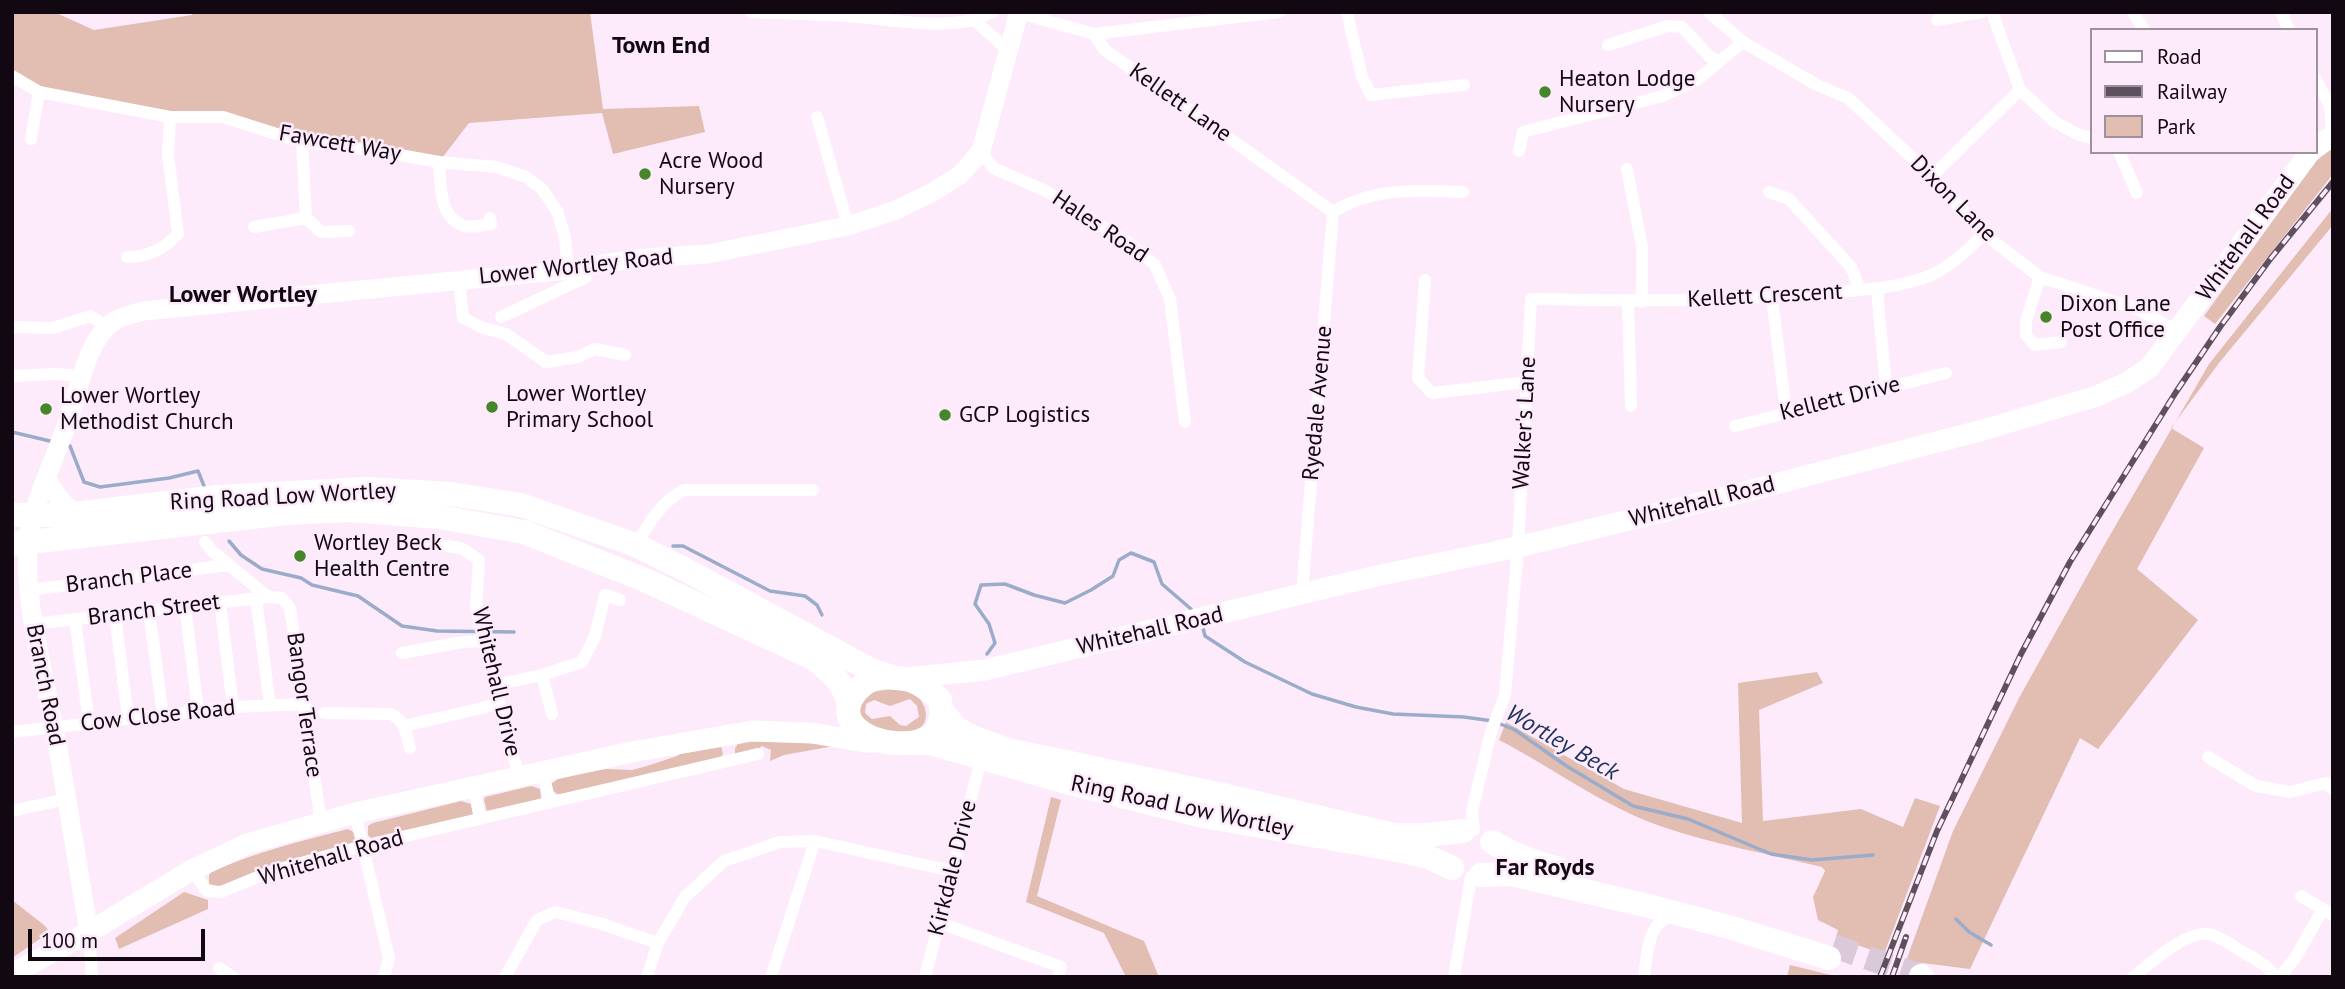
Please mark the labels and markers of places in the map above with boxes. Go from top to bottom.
place label: Heaton Lodge Nursery [1559,65,1695,119]
marker: Heaton Lodge Nursery [1537,84,1553,100]
place label: Acre Wood Nursery [659,147,763,201]
marker: Acre Wood Nursery [637,166,653,182]
place label: Dixon Lane Post Office [2060,290,2171,344]
marker: Dixon Lane Post Office [2038,309,2054,325]
place label: Lower Wortley Primary School [506,380,653,434]
place label: Lower Wortley Methodist Church [60,382,234,436]
marker: Lower Wortley Primary School [484,399,500,415]
marker: Lower Wortley Methodist Church [38,401,54,417]
place label: GCP Logistics [959,401,1090,429]
marker: GCP Logistics [937,407,953,423]
place label: Wortley Beck Health Centre [314,529,450,583]
marker: Wortley Beck Health Centre [292,548,308,564]

